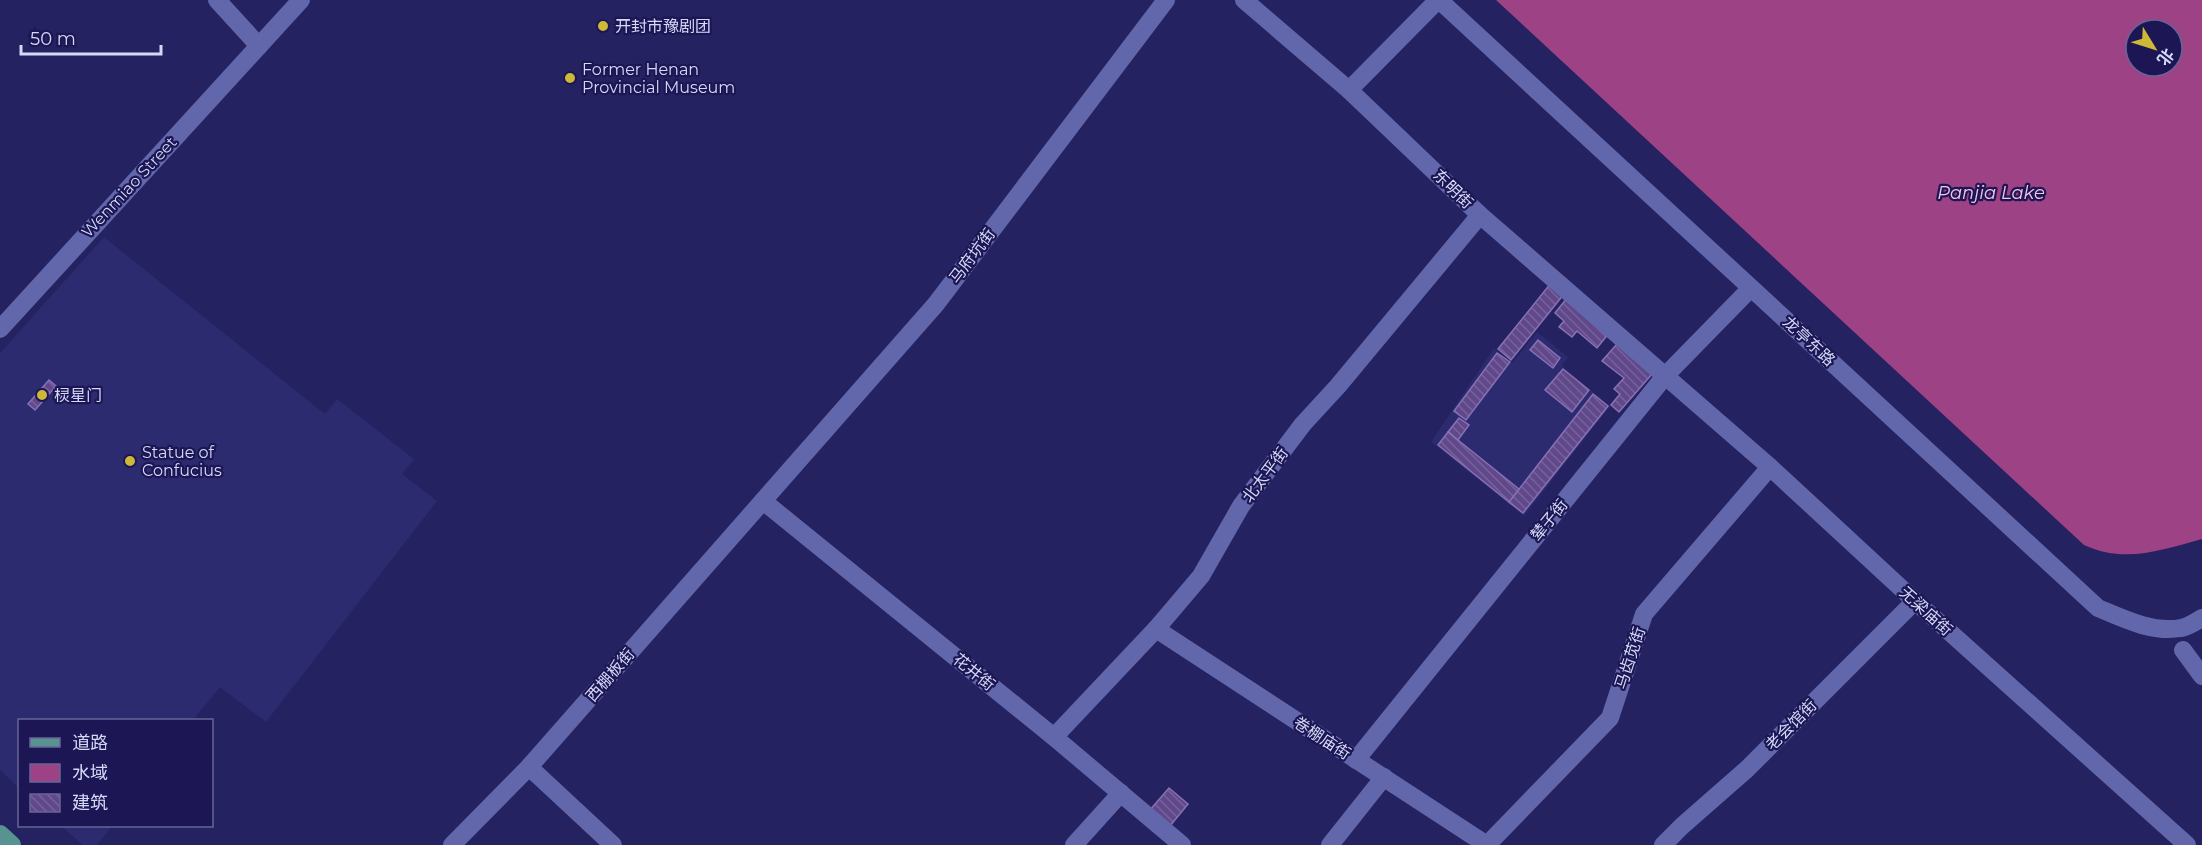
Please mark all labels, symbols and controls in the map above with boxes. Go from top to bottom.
place label: 开封市豫剧团 [615,17,711,36]
scale bar [21,18,160,56]
north arrow [2124,18,2184,78]
marker: 开封市豫剧团 [596,19,610,33]
text: 50 m [30,28,76,50]
text: 北 [2153,45,2178,69]
place label: Former Henan Provincial Museum [582,60,735,97]
marker: Former Henan Provincial Museum [563,71,577,85]
street label: Wenmiao Street [77,132,181,241]
street label: 东明街 [1429,165,1477,213]
water label: Panjia Lake [1937,182,2045,204]
street label: 马府坑街 [945,225,999,287]
street label: 龙亭东路 [1779,312,1839,370]
place label: 棂星门 [54,386,102,405]
marker: 棂星门 [35,388,49,402]
place label: Statue of Confucius [142,443,222,480]
street label: 北太平街 [1238,444,1292,506]
marker: Statue of Confucius [123,454,137,468]
street label: 辇子街 [1527,495,1571,545]
street label: 无梁庙街 [1896,583,1956,639]
street label: 马齿苋街 [1611,625,1649,691]
street label: 西棚板街 [582,645,638,705]
street label: 花井街 [949,650,999,694]
street label: 老会馆街 [1762,696,1820,754]
street label: 卷棚庙街 [1290,713,1354,763]
legend [18,719,213,827]
text: 道路 [72,732,108,754]
text: 水域 [72,762,108,784]
text: 建筑 [72,792,108,814]

